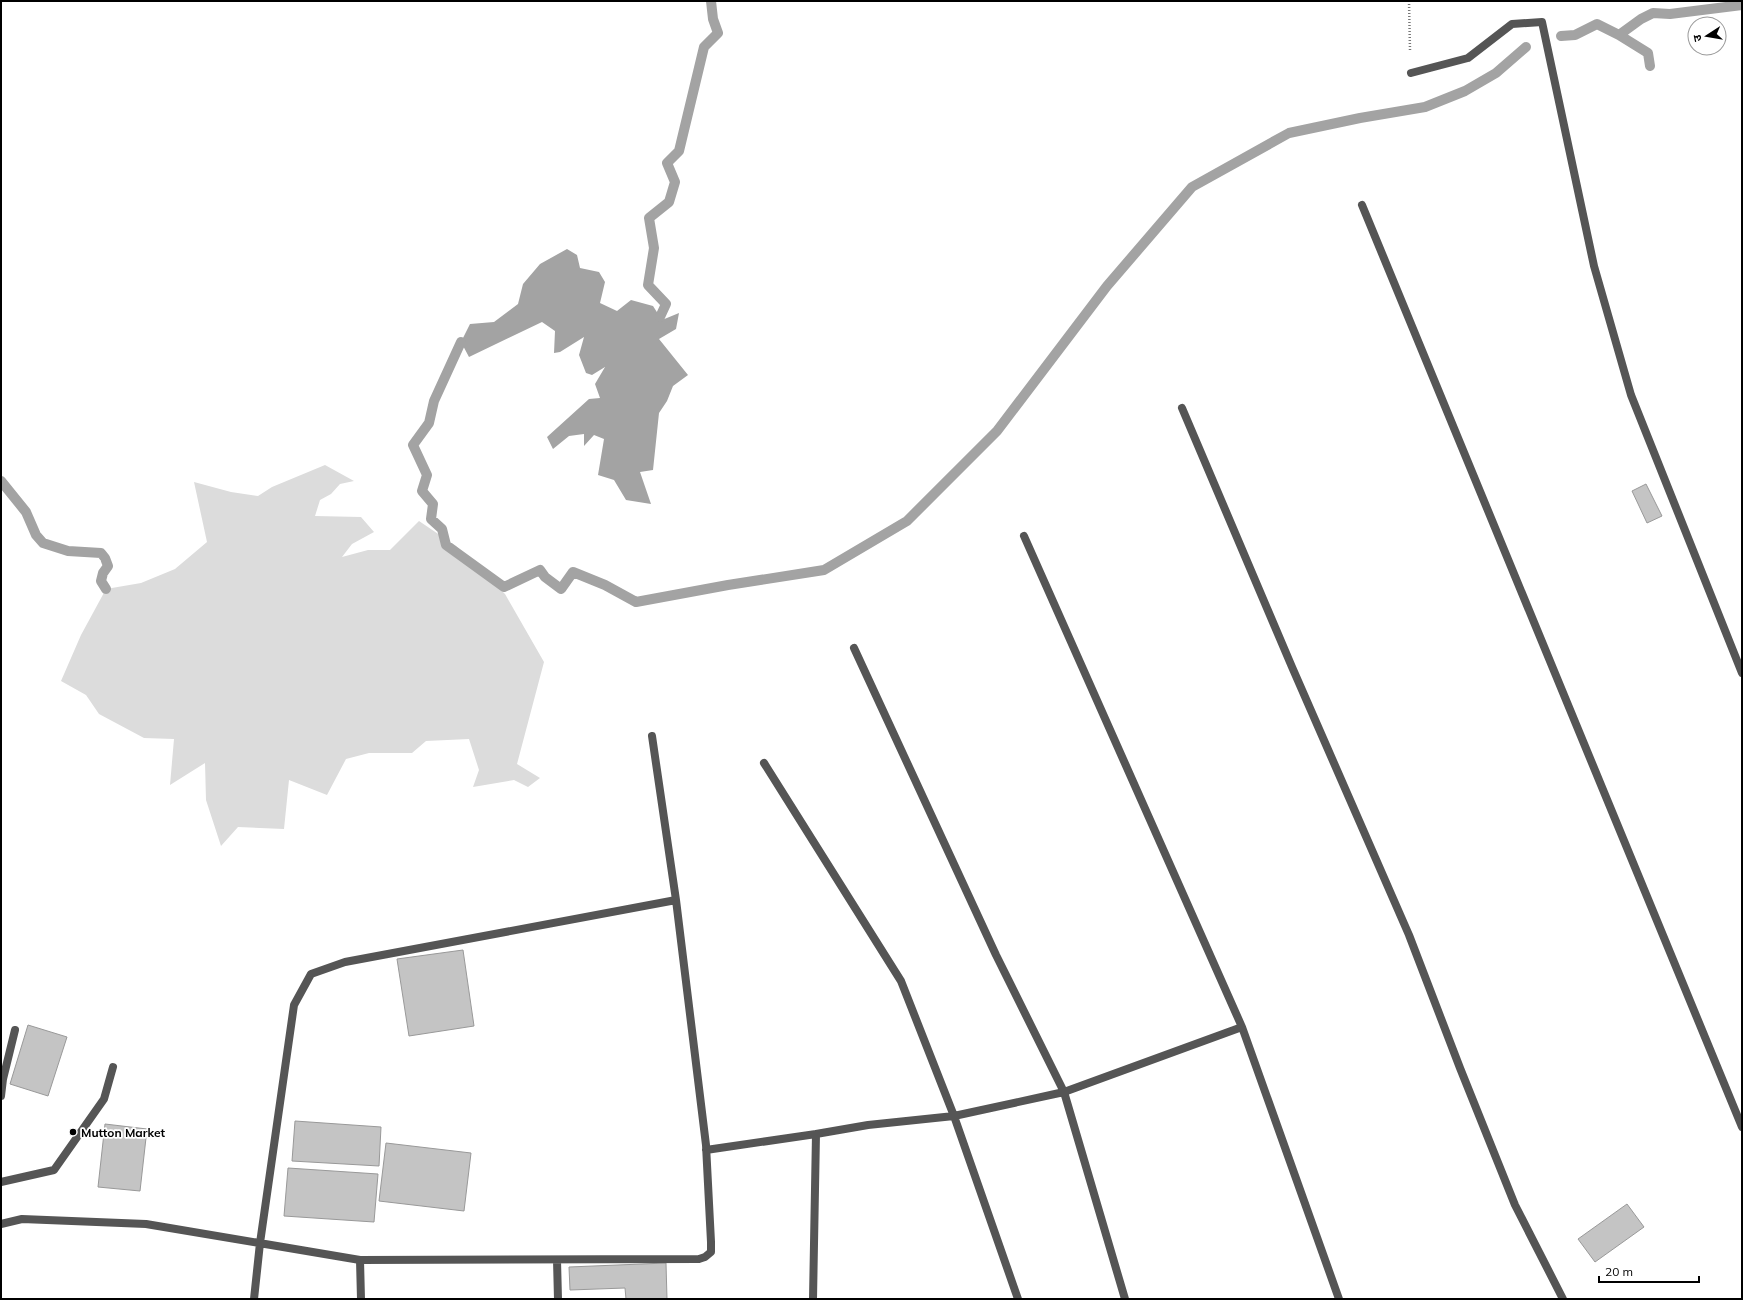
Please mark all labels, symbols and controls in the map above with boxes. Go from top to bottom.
north arrow [1687,16,1727,56]
text: उ [1690,33,1705,43]
place label: Mutton Market [81,1125,166,1140]
marker: Mutton Market [68,1127,78,1137]
scale bar [1599,1258,1699,1284]
text: 20 m [1605,1264,1633,1279]

